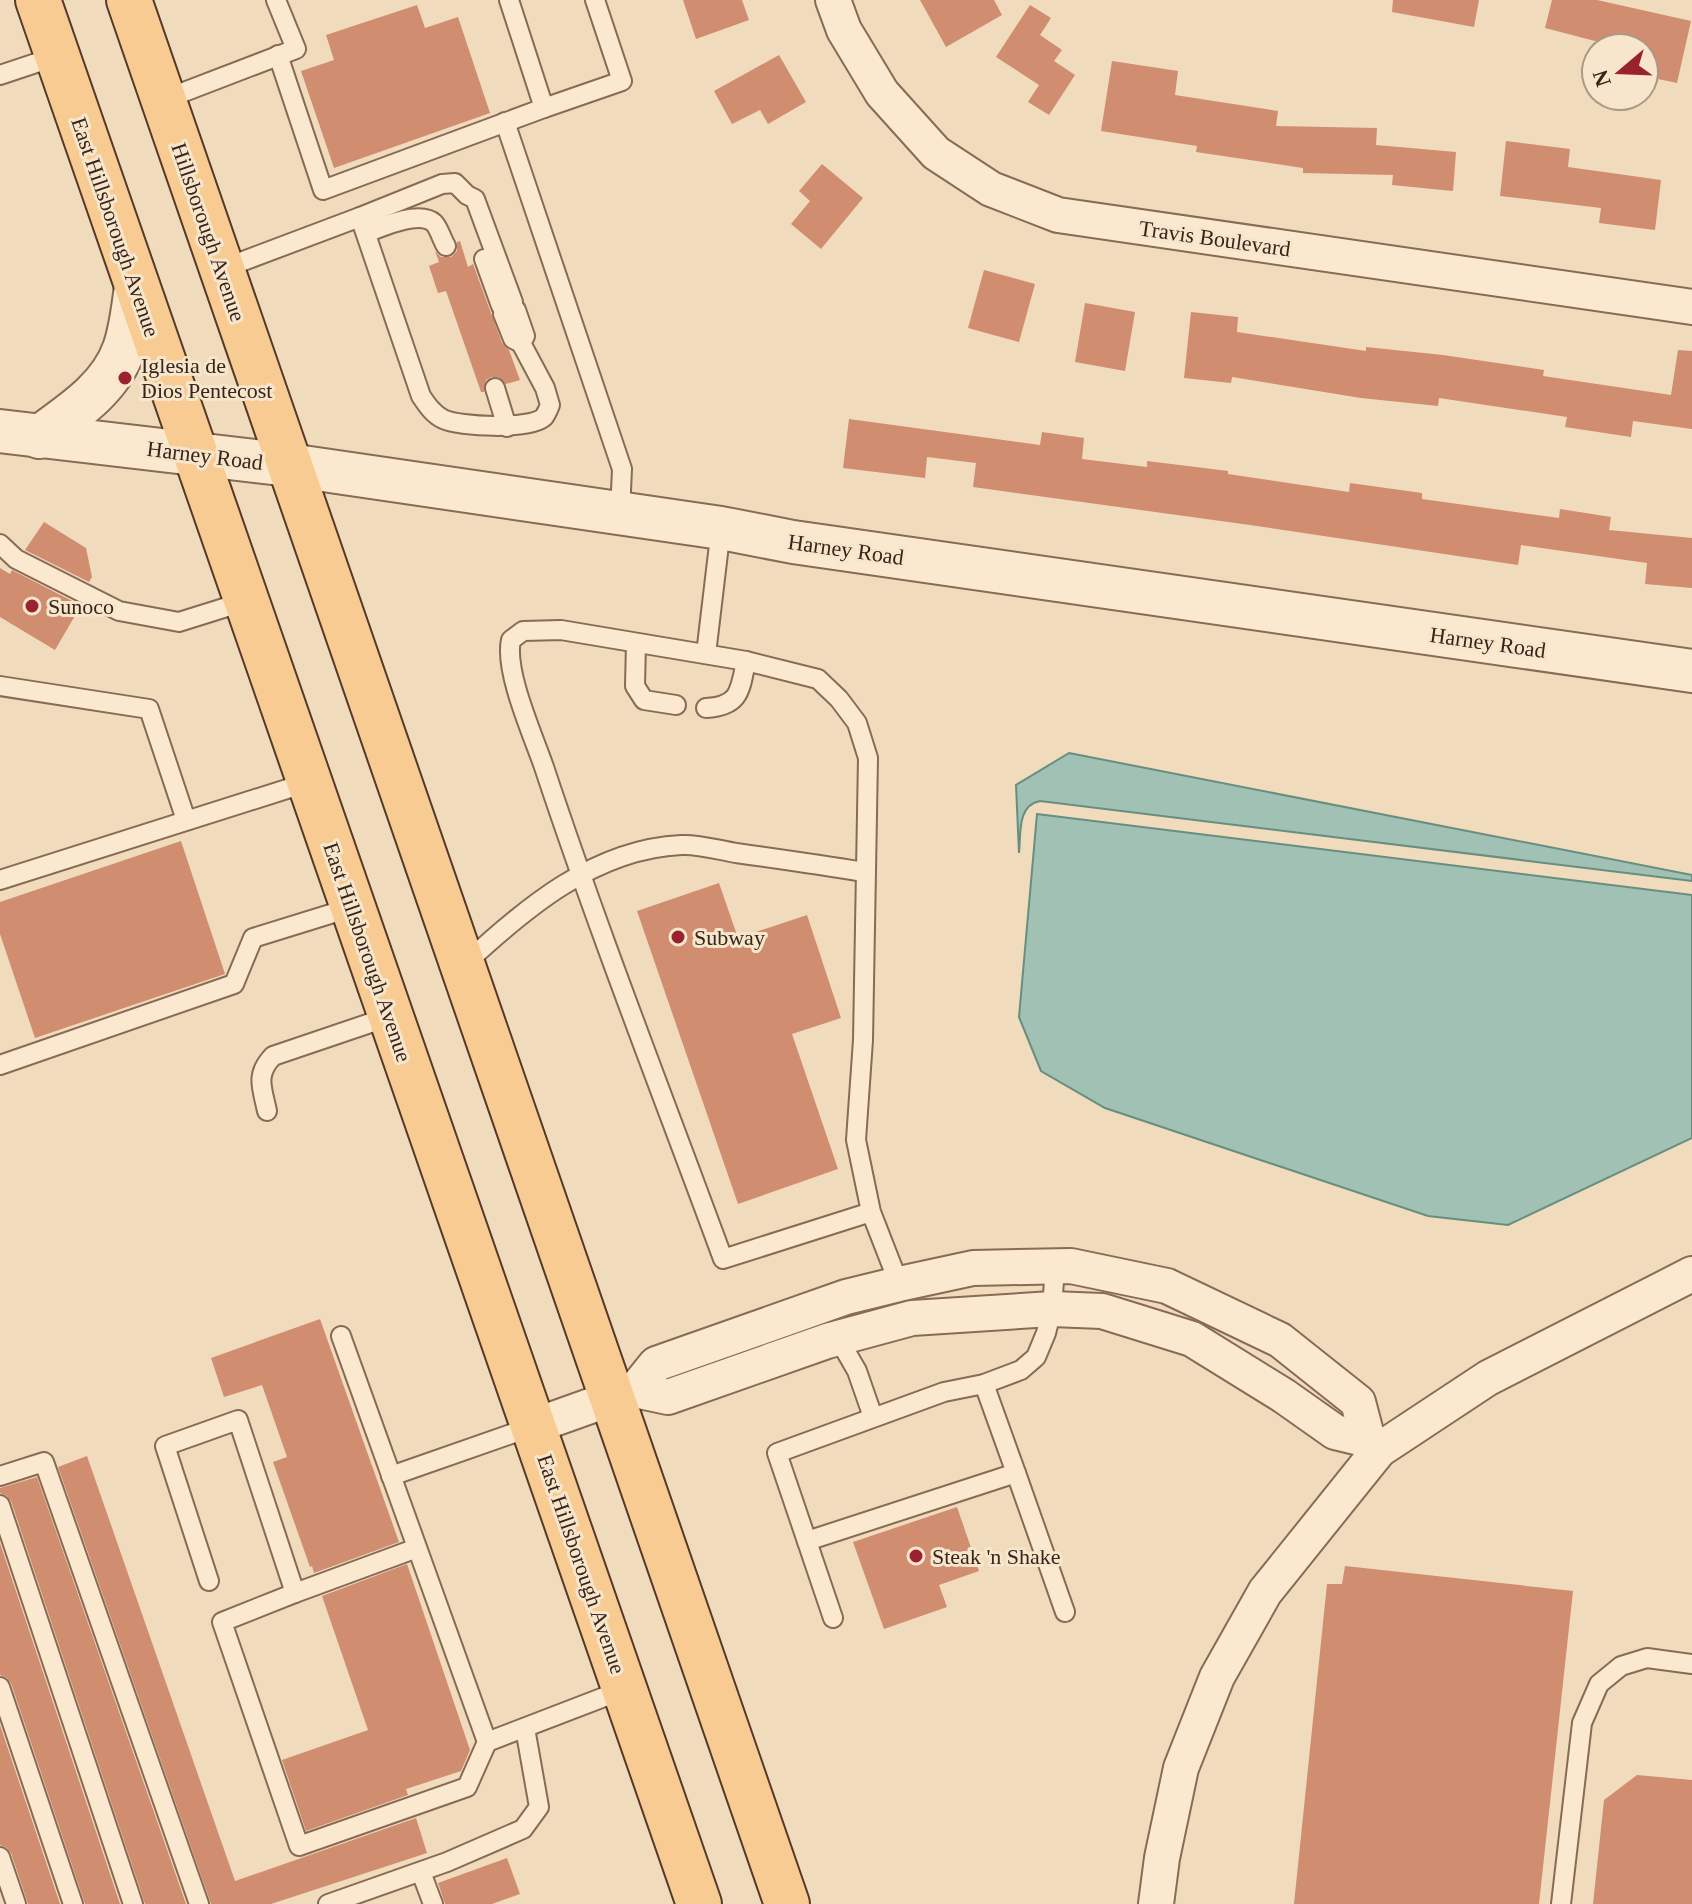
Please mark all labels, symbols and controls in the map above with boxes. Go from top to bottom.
north arrow [1580,32,1660,112]
text: N [1587,67,1616,90]
street label: East Hillsborough Avenue [66,114,165,340]
street label: Hillsborough Avenue [166,140,251,325]
street label: Travis Boulevard [1138,215,1292,261]
place label: Iglesia de Dios Pentecost [141,353,272,403]
marker: Iglesia de Dios Pentecost [116,369,134,387]
street label: Harney Road [146,436,264,475]
street label: Harney Road [786,529,905,570]
place label: Sunoco [48,594,114,619]
marker: Sunoco [23,597,41,615]
street label: Harney Road [1428,622,1547,663]
street label: East Hillsborough Avenue [318,839,417,1065]
place label: Subway [694,925,765,950]
marker: Subway [669,928,687,946]
street label: East Hillsborough Avenue [532,1451,631,1677]
place label: Steak 'n Shake [932,1544,1061,1569]
marker: Steak 'n Shake [907,1547,925,1565]

